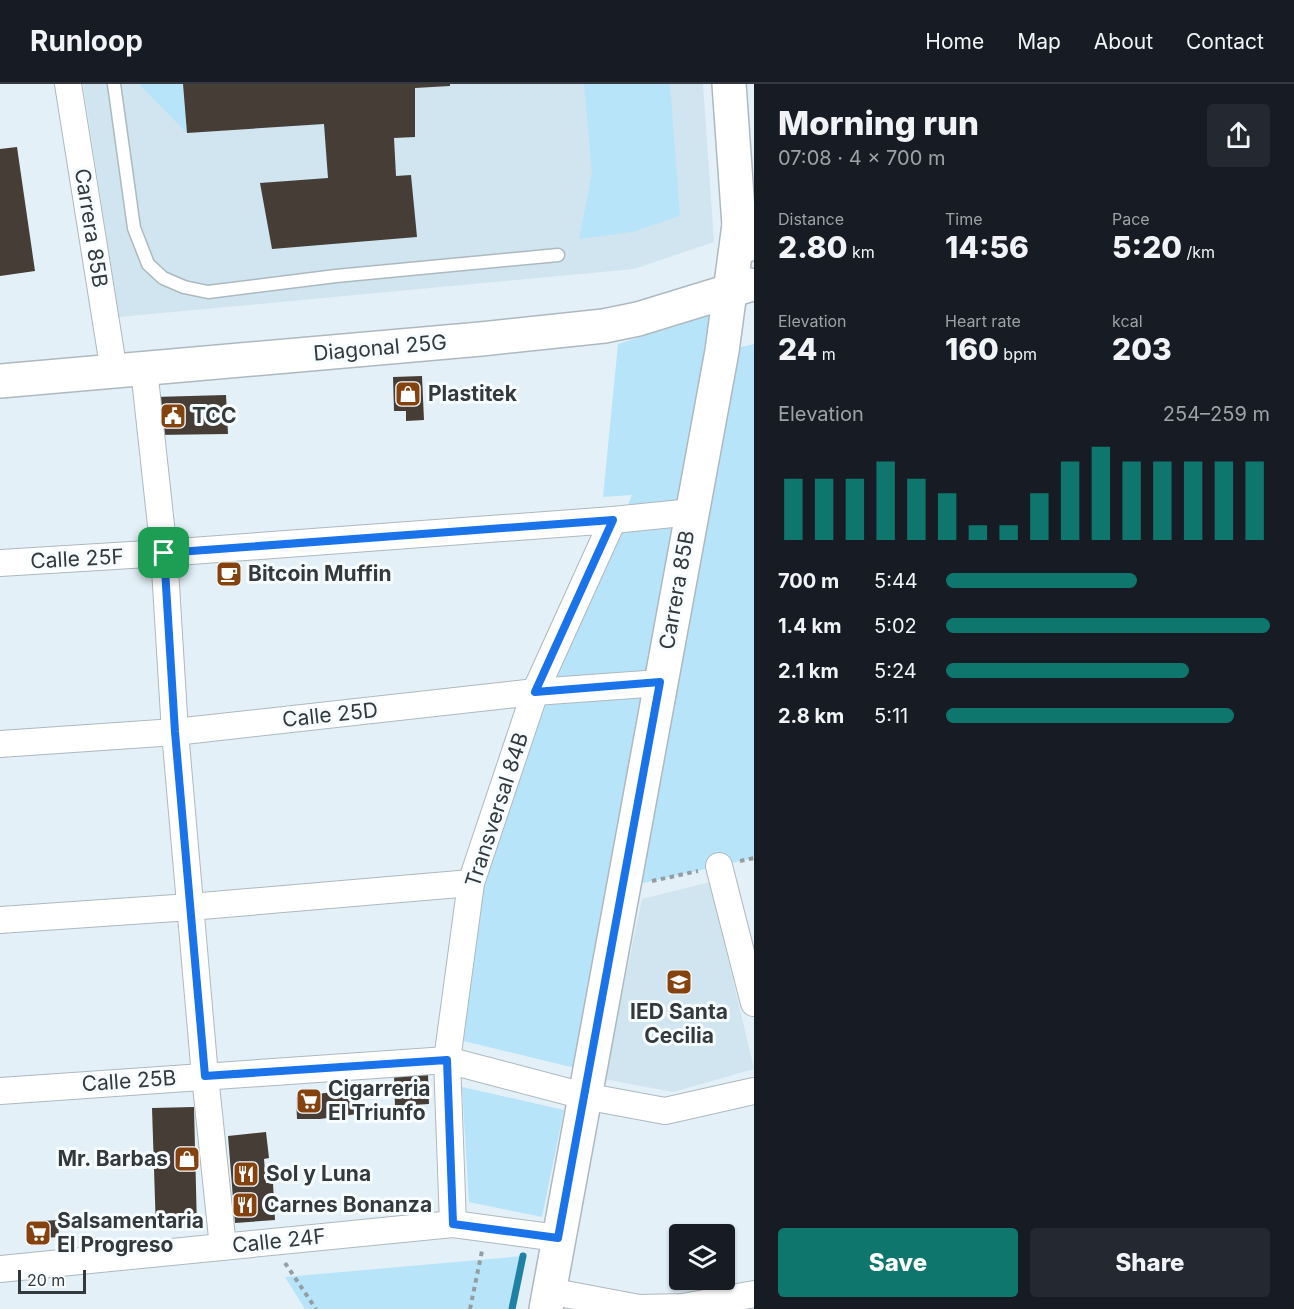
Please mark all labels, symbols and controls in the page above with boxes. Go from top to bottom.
text: Runloop [30,24,143,58]
text: Home [925,29,984,54]
text: Map [1017,29,1061,54]
text: About [1094,29,1153,54]
text: Contact [1186,29,1264,54]
text: Morning run [778,103,979,143]
button: share [1207,104,1270,167]
text: 07:08 · 4 × 700 m [778,146,945,170]
street label: Carrera 85B [70,167,113,289]
text: Distance [778,209,844,229]
text: Time [945,209,983,229]
text: Pace [1112,209,1150,229]
text: 2.80 [778,229,847,265]
text: 14:56 [945,229,1029,265]
text: 5:20 [1112,229,1182,265]
text: km [847,242,875,262]
text: /km [1182,242,1215,262]
text: Elevation [778,311,847,331]
text: Heart rate [945,311,1021,331]
text: kcal [1112,311,1143,331]
street label: Diagonal 25G [312,329,448,366]
text: 24 [778,331,817,367]
text: 160 [945,331,999,367]
text: 203 [1112,331,1172,367]
text: m [817,344,836,364]
text: bpm [999,344,1037,364]
shop icon: Plastitek [393,379,423,409]
place label: Plastitek [428,381,518,406]
public building icon: TCC [158,401,188,431]
text: Elevation [778,402,864,426]
text: 254–259 m [1163,402,1270,426]
place label: TCC [192,403,236,428]
pin [138,527,189,578]
street label: Carrera 85B [654,529,699,651]
icon: arrive [147,536,180,569]
street label: Calle 25F [30,544,124,573]
cafe icon: Bitcoin Muffin [214,559,244,589]
place label: Bitcoin Muffin [248,561,391,586]
text: 700 m [778,569,839,593]
text: 5:44 [874,569,918,593]
text: 1.4 km [778,614,841,638]
text: 5:02 [874,614,917,638]
text: 2.1 km [778,659,839,683]
text: 5:24 [874,659,917,683]
street label: Calle 25D [281,697,379,732]
text: 2.8 km [778,704,844,728]
text: 5:11 [874,704,908,728]
street label: Transversal 84B [460,729,533,890]
school or university icon: IED Santa Cecilia [664,967,694,997]
place label: IED Santa Cecilia [630,999,728,1048]
street label: Calle 25B [81,1065,177,1096]
place label: Cigarreria El Triunfo [328,1076,431,1125]
supermarket icon: Cigarreria El Triunfo [294,1086,324,1116]
shop icon: Mr. Barbas [172,1144,202,1174]
place label: Mr. Barbas [57,1146,168,1171]
restaurant icon: Sol y Luna [231,1159,261,1189]
place label: Sol y Luna [266,1161,371,1186]
restaurant icon: Carnes Bonanza [230,1190,260,1220]
place label: Carnes Bonanza [264,1192,432,1217]
place label: Salsamentaria El Progreso [57,1208,204,1257]
supermarket icon: Salsamentaria El Progreso [23,1218,53,1248]
street label: Calle 24F [231,1223,327,1258]
map controls [669,1224,735,1290]
button: layers [669,1224,735,1290]
button: Save [778,1228,1018,1297]
button: Share [1030,1228,1270,1297]
scale bar [18,1267,86,1294]
text: 20 m [27,1270,65,1290]

